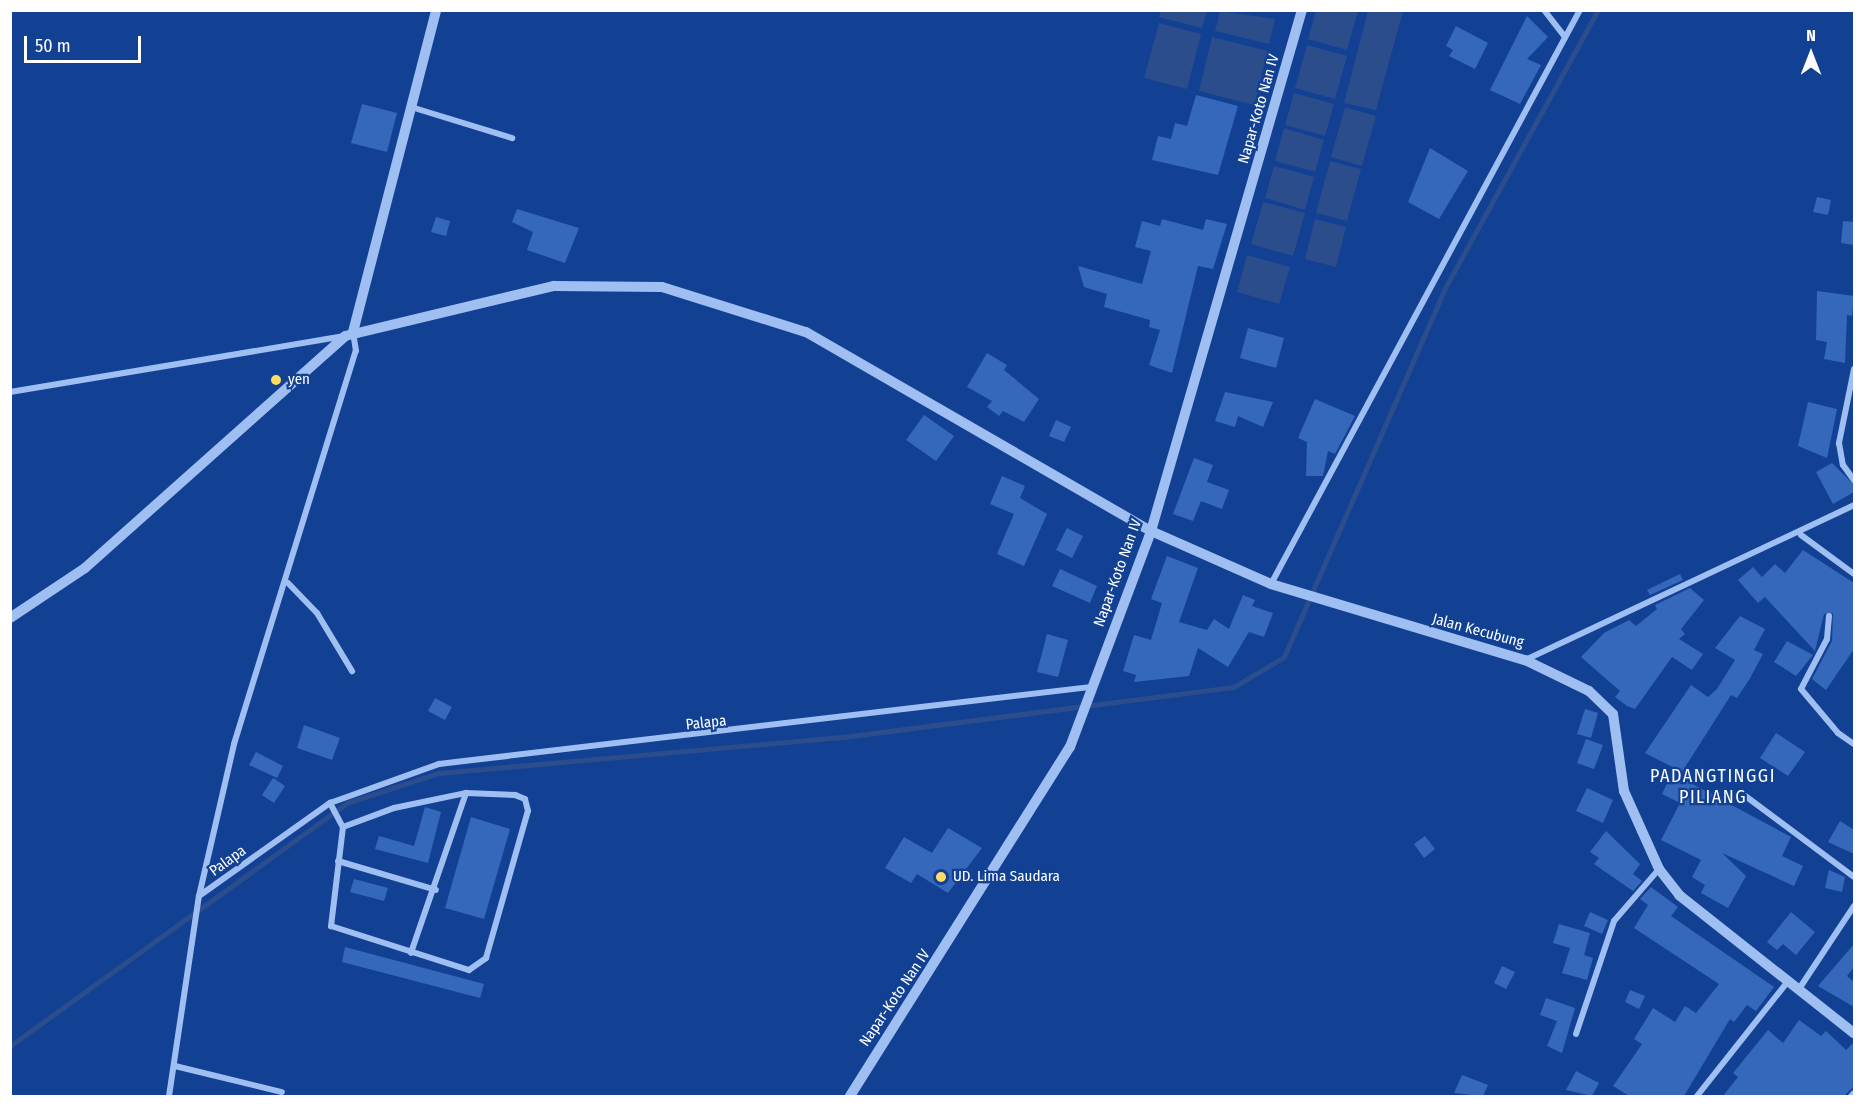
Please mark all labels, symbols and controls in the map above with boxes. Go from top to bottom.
scale bar [27,24,144,62]
north arrow [1781,24,1841,84]
text: N [1806,26,1816,45]
text: 50 m [35,35,71,57]
street label: Napar-Koto Nan IV [1235,52,1283,166]
place label: yen [288,371,310,389]
marker: yen [269,373,283,387]
street label: Napar-Koto Nan IV [1090,517,1146,629]
street label: Jalan Kecubung [1430,610,1526,652]
street label: Palapa [685,712,727,734]
district label: PADANGTINGGI PILIANG [1650,766,1776,808]
street label: Palapa [206,842,250,880]
place label: UD. Lima Saudara [953,868,1060,886]
marker: UD. Lima Saudara [934,870,948,884]
street label: Napar-Koto Nan IV [856,946,934,1050]

